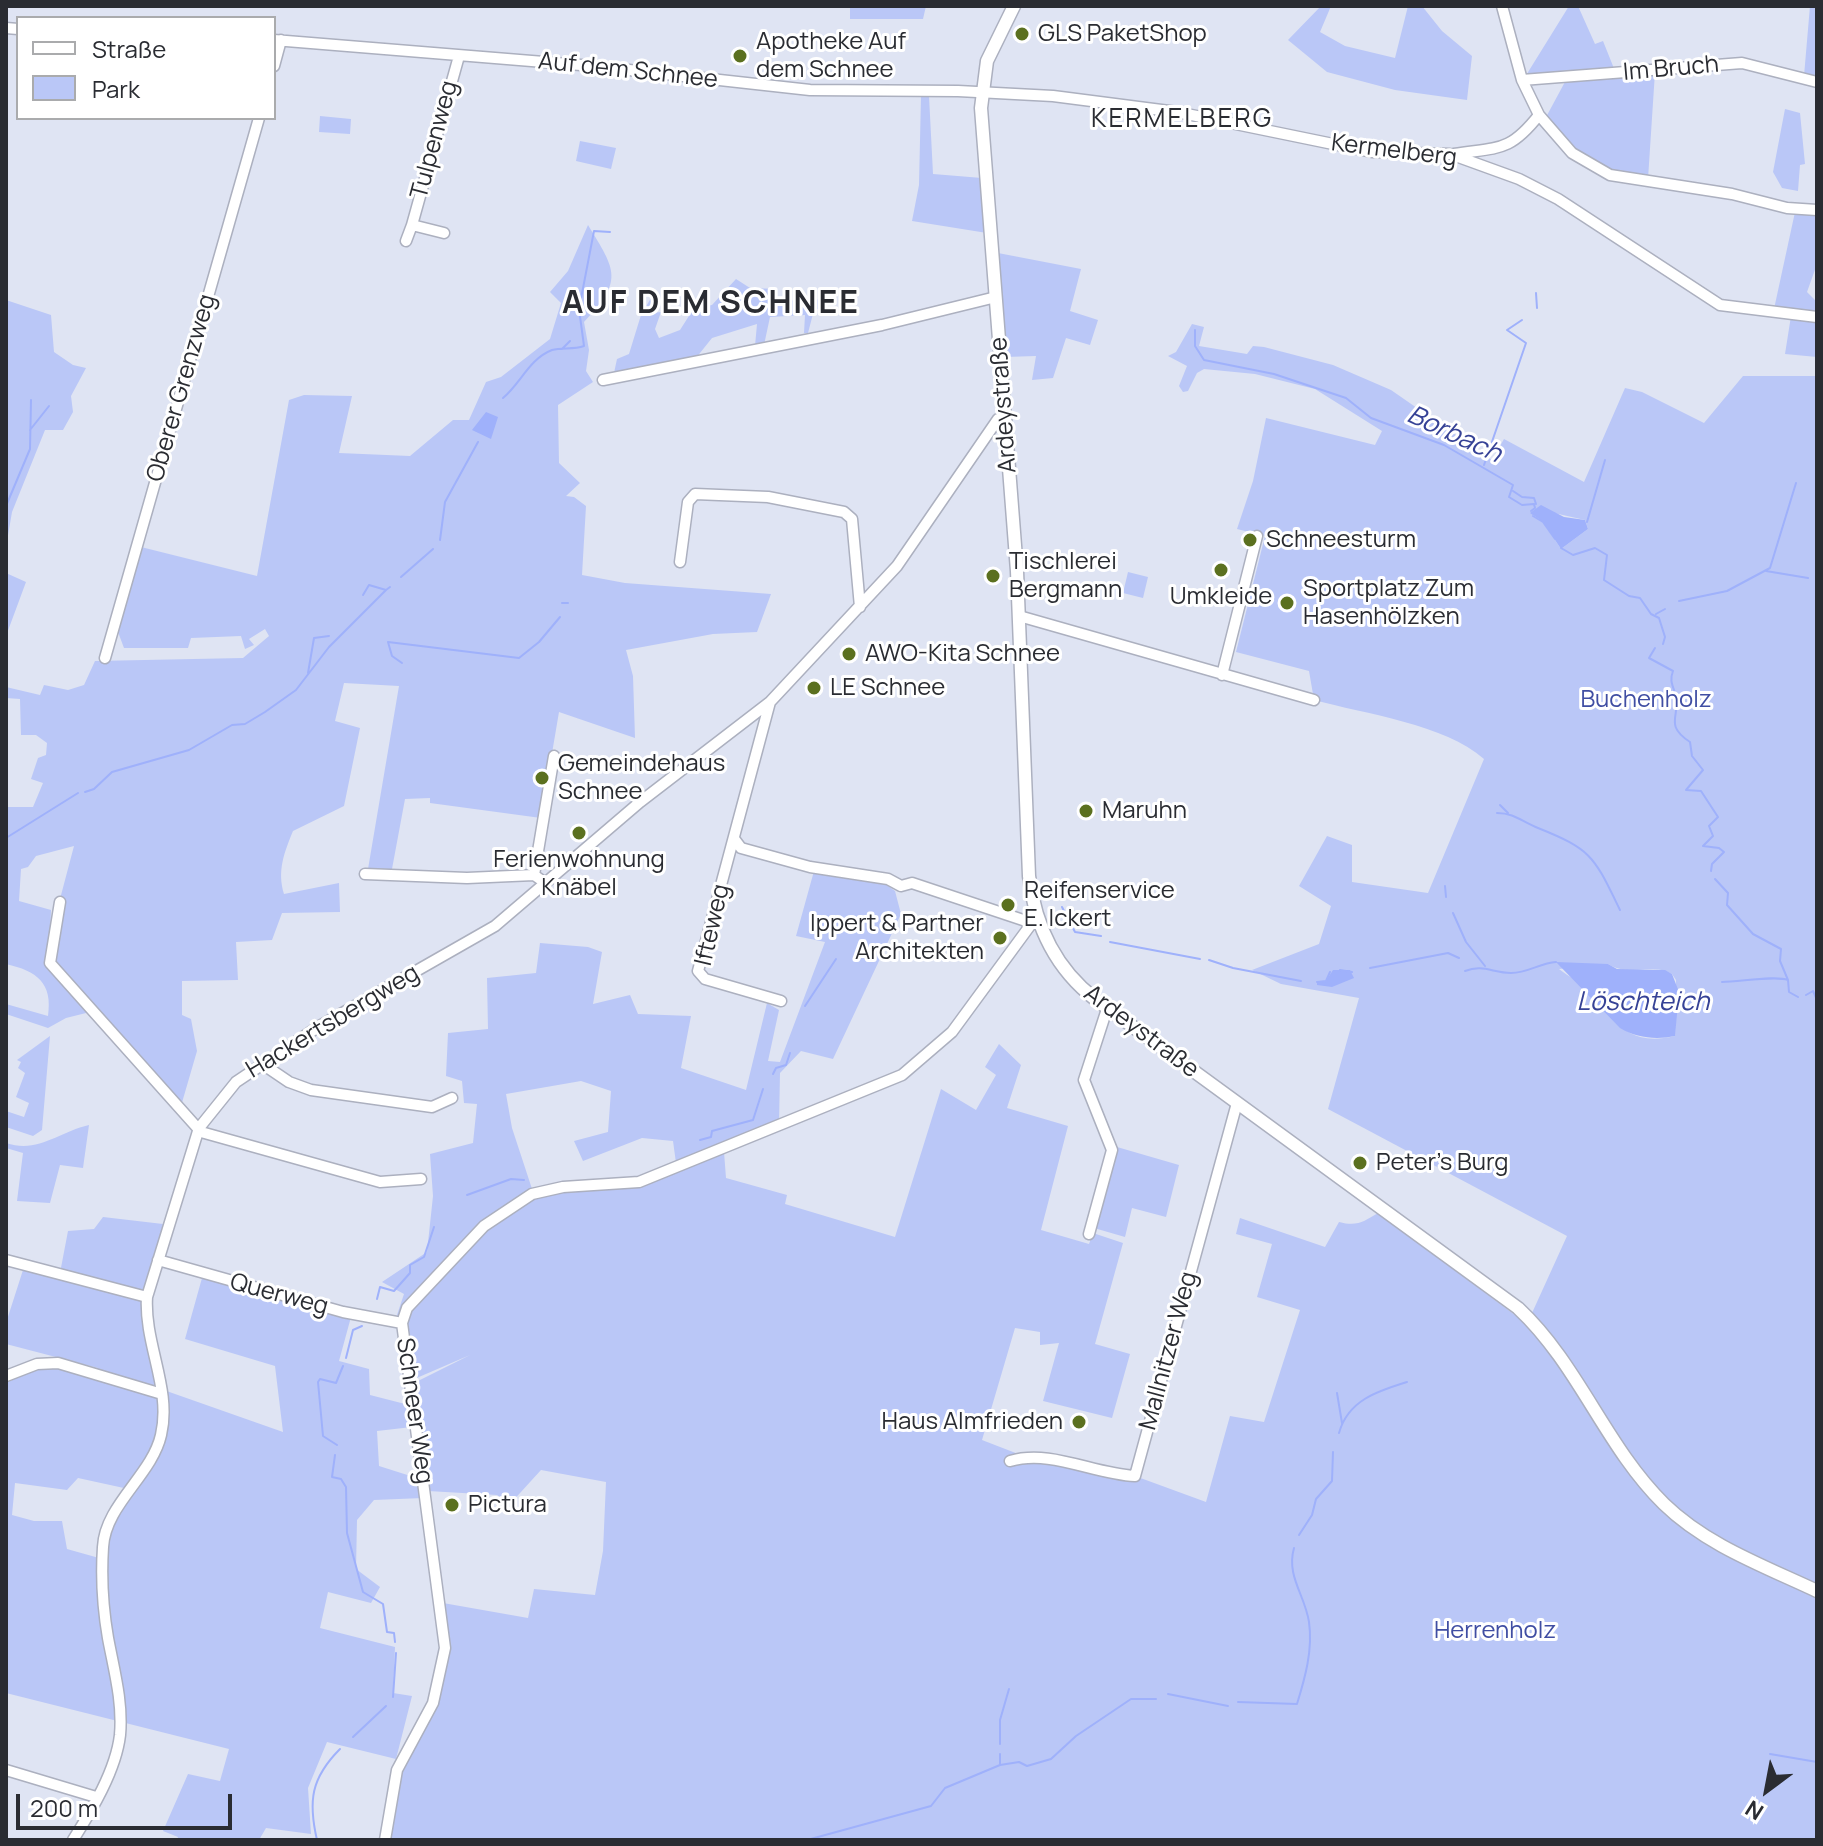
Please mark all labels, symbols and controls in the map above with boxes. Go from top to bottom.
legend [16,16,276,120]
place label: GLS PaketShop [1038,20,1207,48]
marker: GLS PaketShop [1013,25,1031,43]
place label: Apotheke Auf dem Schnee [756,28,906,84]
text: Straße [92,32,166,65]
street label: Auf dem Schnee [537,47,719,95]
marker: Apotheke Auf dem Schnee [731,47,749,65]
street label: Im Bruch [1622,50,1720,88]
text: Park [92,72,140,105]
street label: Tulpenweg [405,78,465,202]
district label: KERMELBERG [1091,104,1273,136]
street label: Kermelberg [1329,129,1459,173]
district label: AUF DEM SCHNEE [562,285,860,323]
street label: Oberer Grenzweg [141,291,223,485]
street label: Ardeystraße [985,336,1023,474]
water label: Borbach [1402,400,1506,470]
place label: Schneesturm [1266,526,1416,554]
marker: Schneesturm [1241,531,1259,549]
place label: Tischlerei Bergmann [1009,548,1122,604]
marker: Umkleide [1212,561,1230,579]
marker: Tischlerei Bergmann [984,567,1002,585]
place label: Sportplatz Zum Hasenhölzken [1303,575,1474,631]
place label: Umkleide [1170,583,1272,611]
marker: Sportplatz Zum Hasenhölzken [1278,594,1296,612]
place label: AWO-Kita Schnee [865,640,1060,668]
marker: AWO-Kita Schnee [840,645,858,663]
place label: LE Schnee [830,674,945,702]
marker: LE Schnee [805,679,823,697]
park label: Buchenholz [1580,686,1712,714]
place label: Gemeindehaus Schnee [558,750,725,806]
marker: Gemeindehaus Schnee [533,769,551,787]
place label: Maruhn [1102,797,1187,825]
marker: Maruhn [1077,802,1095,820]
marker: Ferienwohnung Knäbel [570,824,588,842]
place label: Ferienwohnung Knäbel [493,846,665,902]
place label: Reifenservice E. Ickert [1024,877,1175,933]
street label: Ifteweg [690,881,736,969]
marker: Reifenservice E. Ickert [999,896,1017,914]
place label: Ippert & Partner Architekten [810,910,984,966]
marker: Ippert & Partner Architekten [991,929,1009,947]
street label: Hackertsbergweg [241,959,425,1085]
street label: Ardeystraße [1078,979,1204,1085]
water label: Löschteich [1576,987,1710,1019]
place label: Peter’s Burg [1376,1149,1508,1177]
marker: Peter’s Burg [1351,1154,1369,1172]
street label: Querweg [227,1268,331,1322]
street label: Mallnitzer Weg [1134,1269,1204,1433]
street label: Schneer Weg [389,1336,439,1486]
place label: Haus Almfrieden [881,1408,1063,1436]
marker: Haus Almfrieden [1070,1413,1088,1431]
place label: Pictura [468,1491,547,1519]
marker: Pictura [443,1496,461,1514]
park label: Herrenholz [1434,1617,1556,1645]
north arrow [1727,1750,1807,1830]
scale bar [20,1778,236,1828]
text: 200 m [30,1791,98,1824]
text: N [1740,1793,1769,1827]

